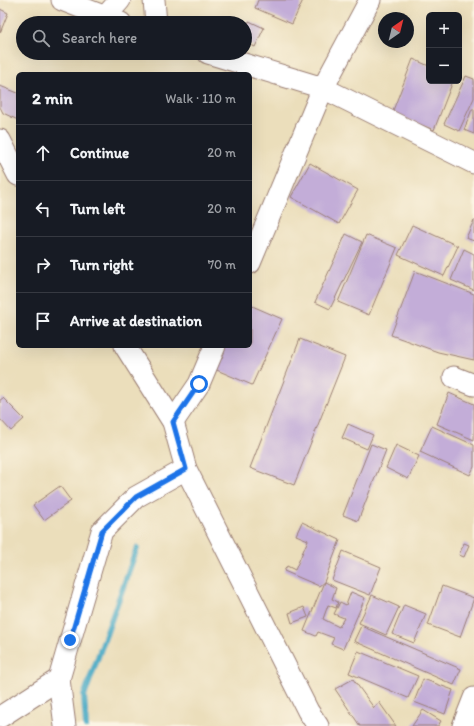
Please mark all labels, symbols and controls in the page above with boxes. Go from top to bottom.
north arrow [378,12,414,48]
map controls [426,12,462,84]
button: + [426,12,462,48]
search box [16,16,252,60]
icon: search [30,27,52,49]
text: Search here [62,29,137,47]
button: − [426,48,462,84]
text: 2 min [32,88,72,108]
text: Walk · 110 m [165,91,236,106]
icon: ahead [32,142,54,164]
text: Continue [70,144,129,162]
text: 20 m [207,145,236,160]
icon: left [32,198,54,220]
text: Turn left [70,200,125,218]
text: 20 m [207,201,236,216]
icon: right [32,254,54,276]
text: Turn right [70,256,134,274]
text: 70 m [208,257,236,272]
icon: arrive [32,310,54,332]
text: Arrive at destination [70,312,202,330]
route start [190,375,208,393]
route end [61,631,79,649]

